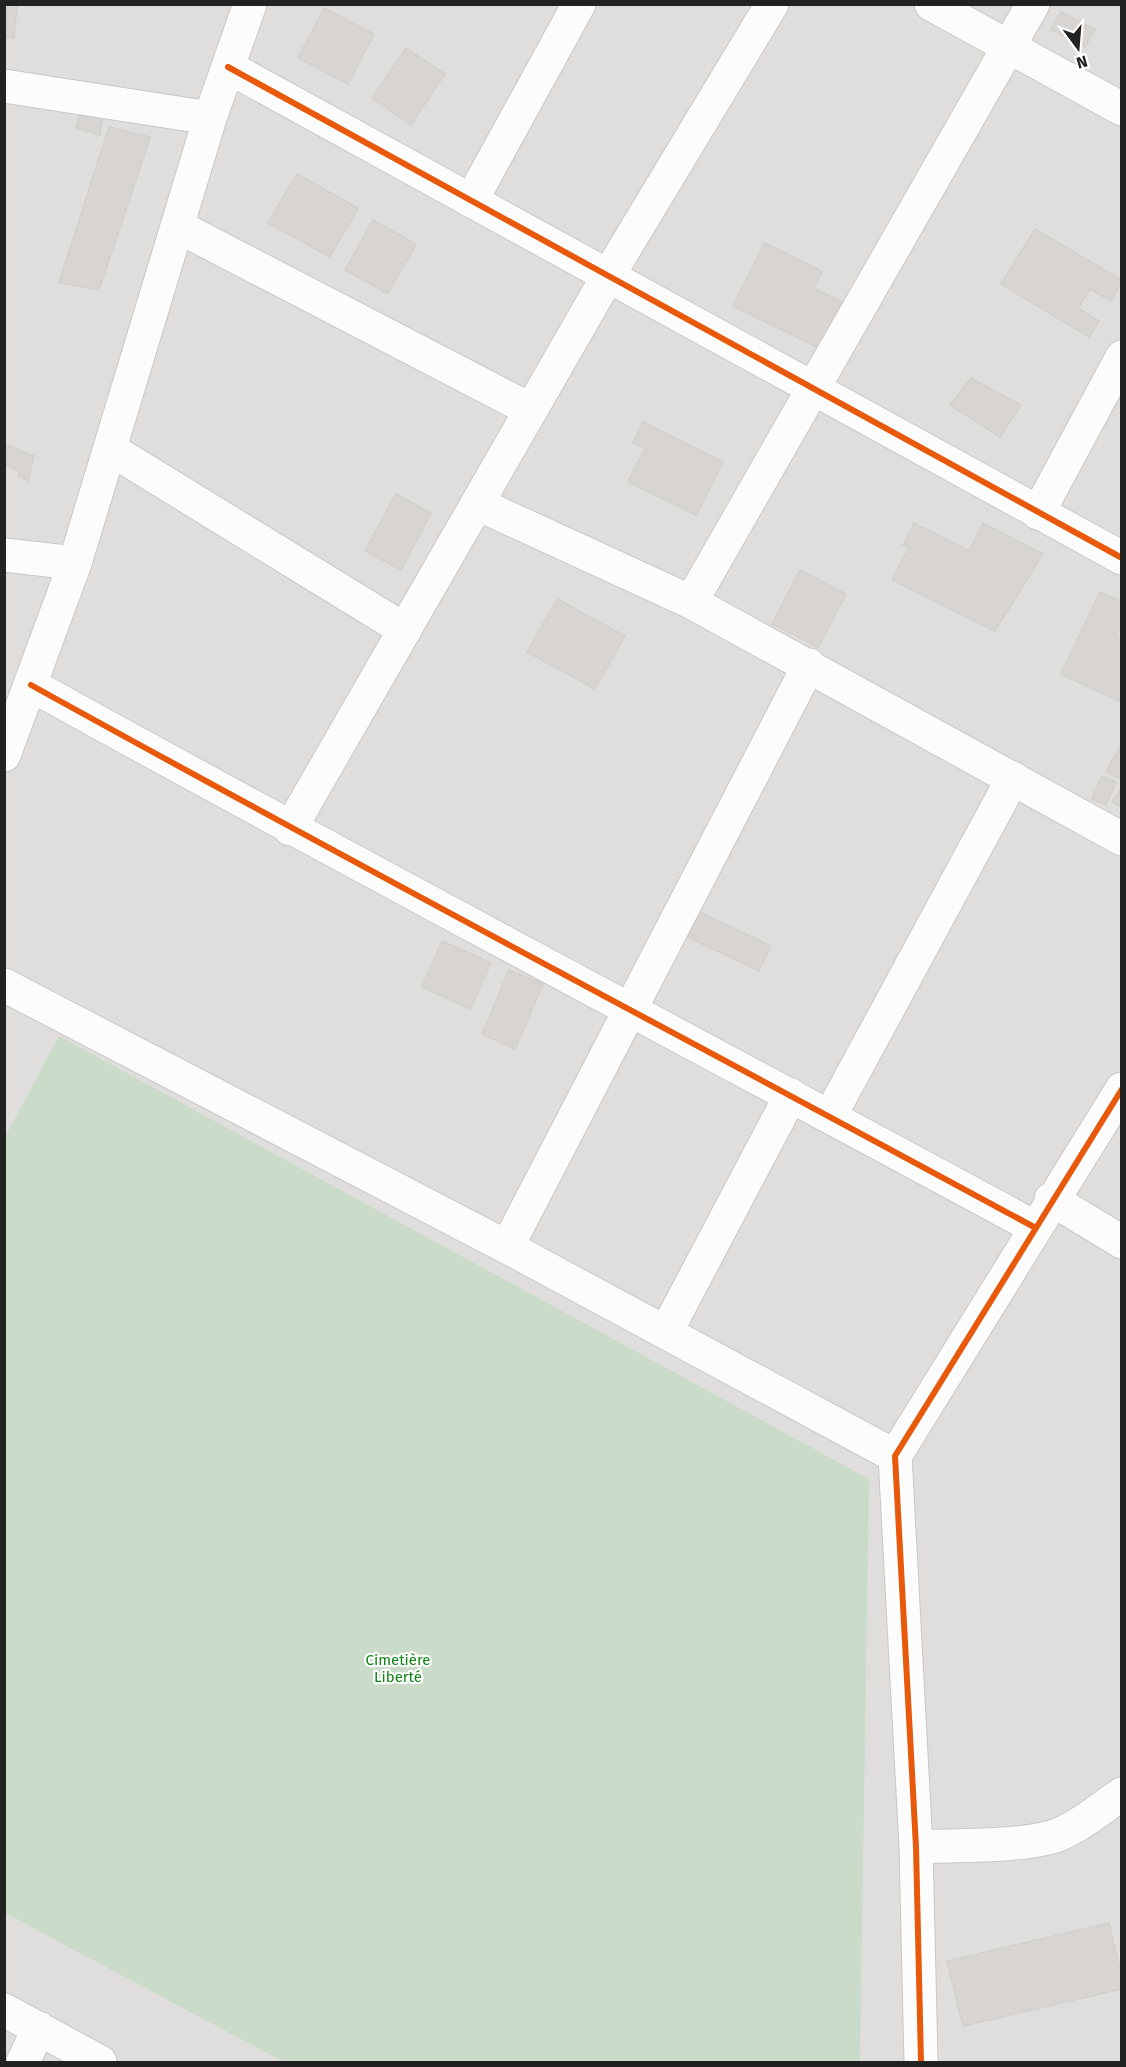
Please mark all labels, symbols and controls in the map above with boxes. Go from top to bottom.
north arrow [1048,18,1108,78]
text: N [1074,51,1090,73]
park label: Cimetière Liberté [366,1651,431,1686]

